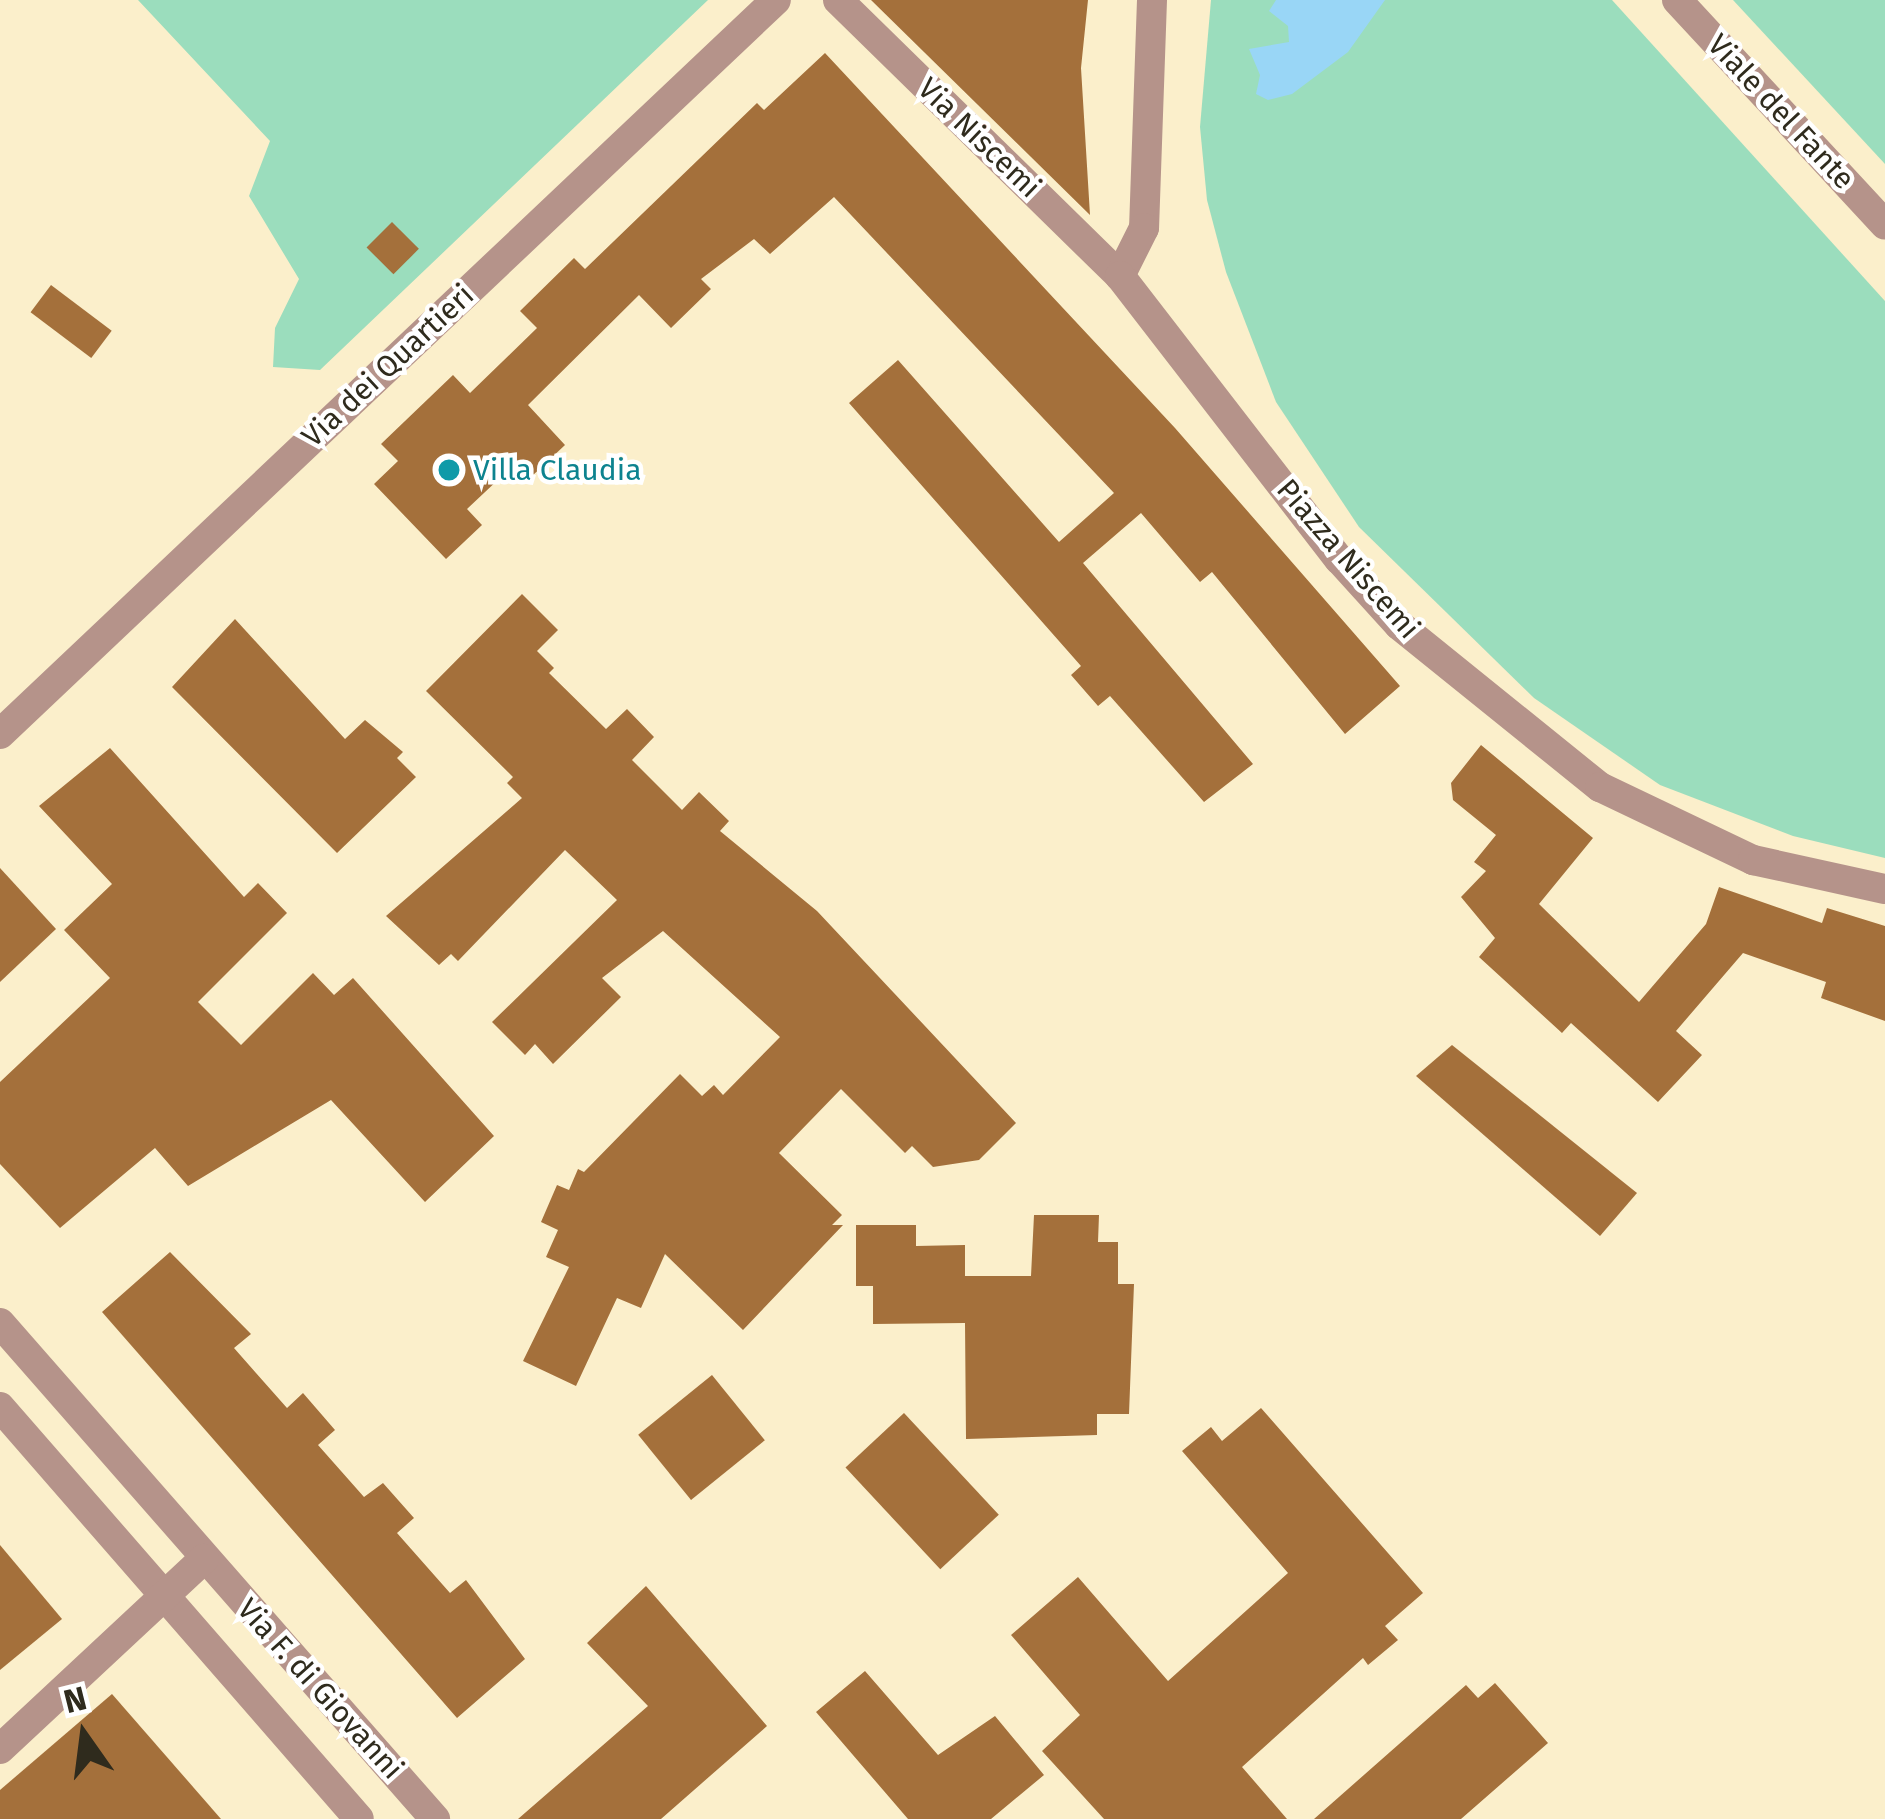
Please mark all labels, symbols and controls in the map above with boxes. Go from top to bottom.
street label: Viale del Fante [1700,27,1862,197]
street label: Via Niscemi [910,71,1048,205]
street label: Via dei Quartieri [295,277,481,455]
place label: Villa Claudia [473,452,641,488]
marker: Villa Claudia [436,457,462,483]
street label: Piazza Niscemi [1269,472,1427,646]
street label: Via F. di Giovanni [230,1591,410,1787]
north arrow [24,1675,144,1795]
text: N [60,1678,91,1722]

